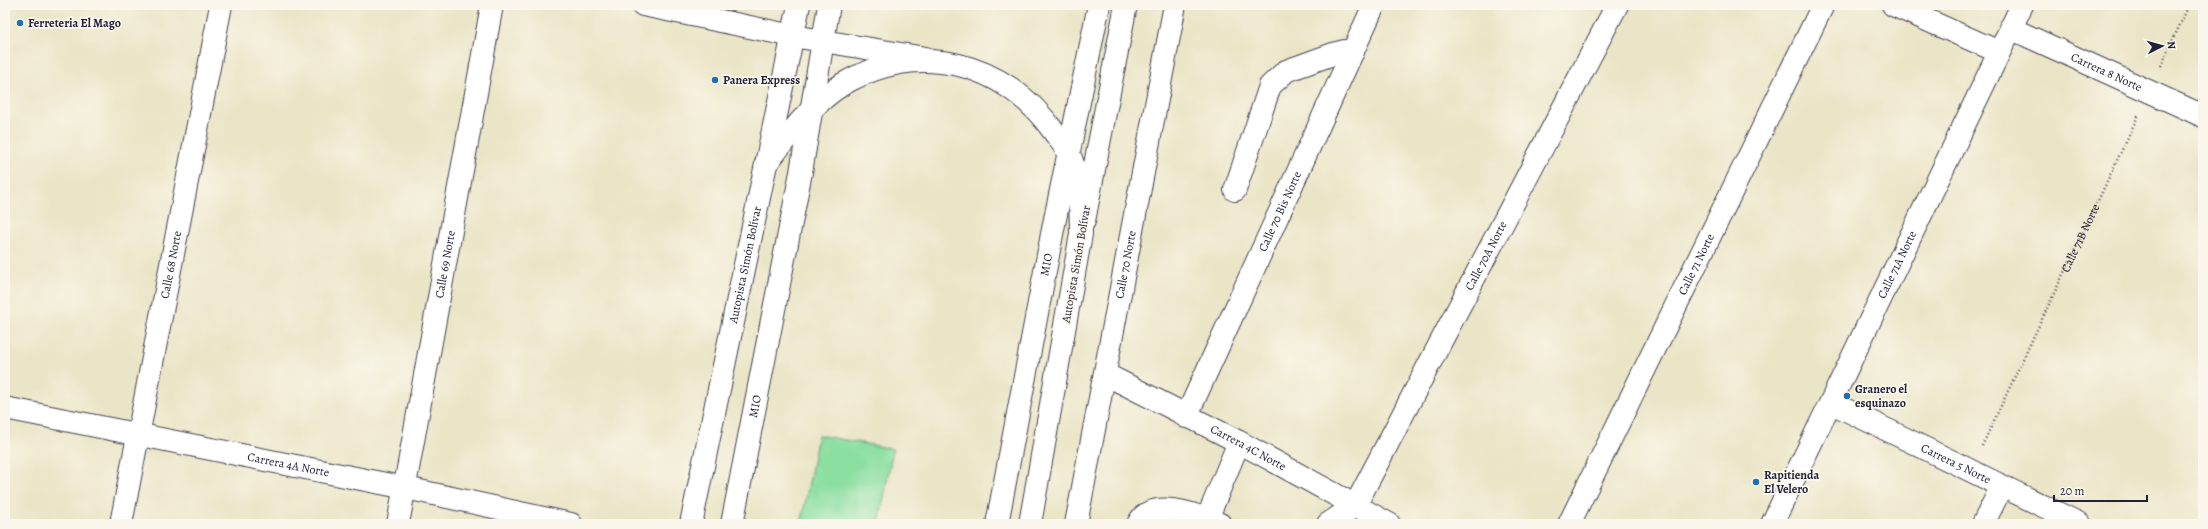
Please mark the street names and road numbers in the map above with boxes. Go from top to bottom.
street label: Carrera 8 Norte [2068,49,2145,95]
street label: Calle 70 Bis Norte [1255,169,1305,254]
street label: Calle 71B Norte [2057,201,2103,275]
street label: Autopista Simón Bolívar [725,204,765,325]
street label: Autopista Simón Bolívar [1058,204,1094,325]
street label: Calle 70A Norte [1461,218,1511,293]
street label: Calle 71A Norte [1874,228,1920,301]
street label: Calle 68 Norte [157,229,185,300]
street label: Calle 69 Norte [431,229,459,299]
street label: Calle 70 Norte [1111,229,1140,300]
street label: Calle 71 Norte [1674,231,1718,298]
street label: MIO [1036,252,1056,277]
street label: MIO [745,394,765,419]
street label: Carrera 4C Norte [1208,421,1289,474]
street label: Carrera 5 Norte [1918,440,1994,487]
street label: Carrera 4A Norte [246,449,331,481]

